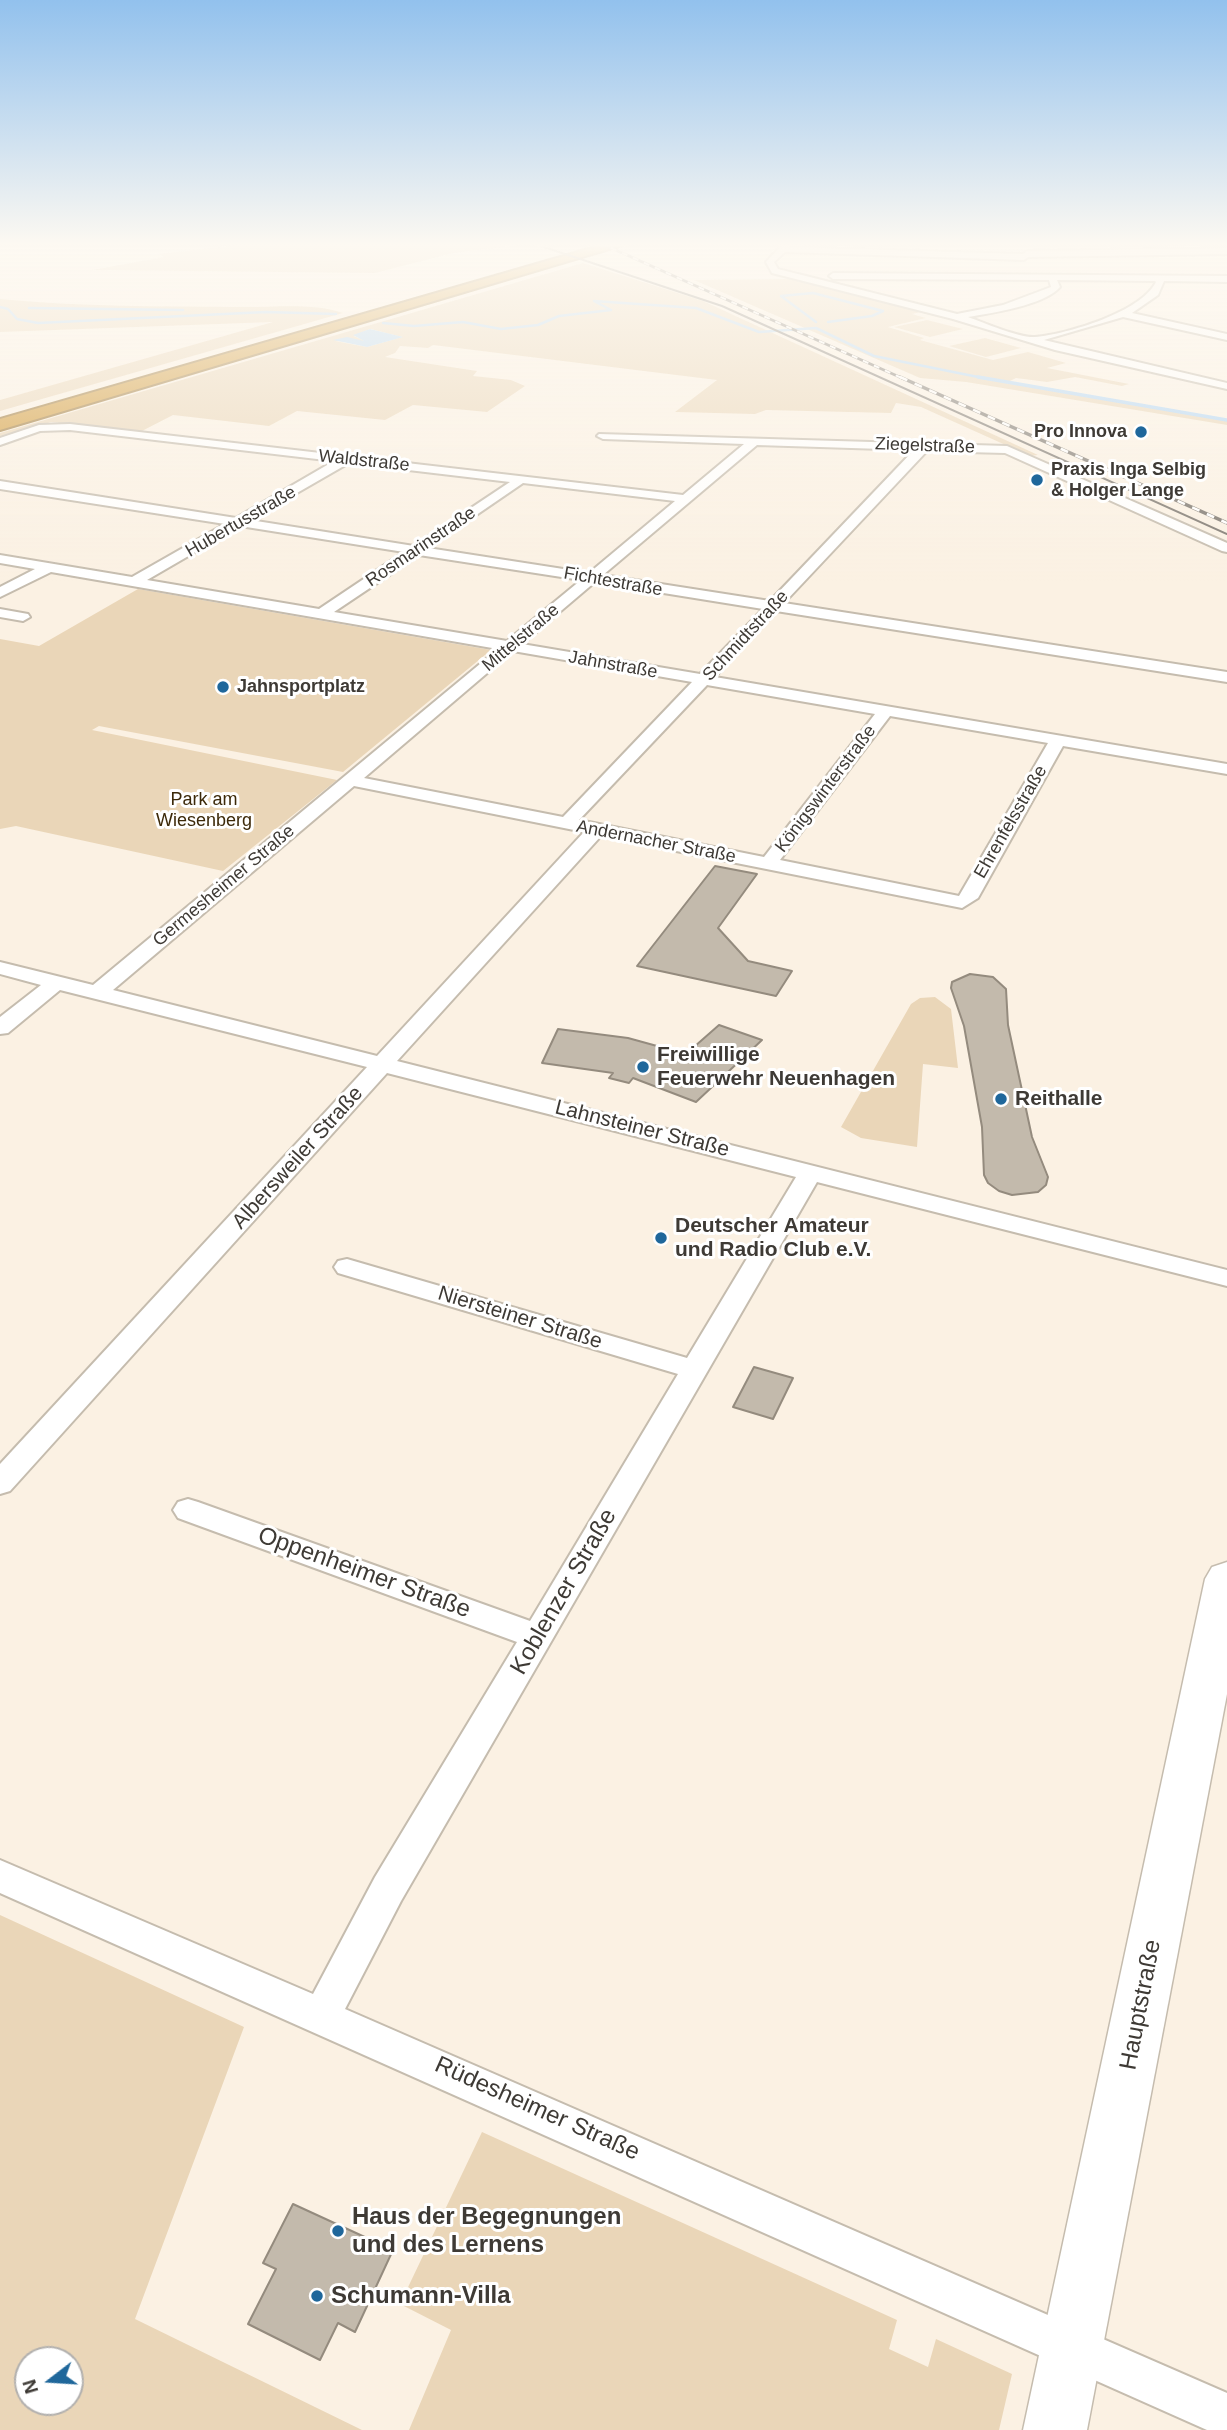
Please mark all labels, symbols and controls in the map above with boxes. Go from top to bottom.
place label: Pro Innova [1034,421,1127,443]
marker: Pro Innova [1133,424,1149,440]
street label: Ziegelstraße [875,433,975,459]
street label: Waldstraße [317,445,411,477]
place label: Praxis Inga Selbig & Holger Lange [1051,459,1206,502]
marker: Praxis Inga Selbig & Holger Lange [1029,472,1045,488]
street label: Hubertusstraße [182,482,300,562]
street label: Rosmarinstraße [362,502,480,592]
street label: Fichtestraße [562,563,664,601]
street label: Schmidtstraße [699,586,793,686]
street label: Mittelstraße [478,600,564,676]
street label: Jahnstraße [567,647,659,683]
place label: Jahnsportplatz [237,676,365,698]
marker: Jahnsportplatz [215,679,231,695]
street label: Königswinterstraße [771,721,881,857]
street label: Ehrenfelsstraße [970,762,1052,882]
park label: Park am Wiesenberg [156,789,252,832]
street label: Andernacher Straße [574,816,738,868]
street label: Germesheimer Straße [149,821,299,951]
place label: Freiwillige Feuerwehr Neuenhagen [657,1042,895,1092]
marker: Freiwillige Feuerwehr Neuenhagen [635,1059,651,1075]
street label: Albersweiler Straße [227,1081,369,1235]
place label: Reithalle [1015,1086,1103,1112]
marker: Reithalle [993,1091,1009,1107]
street label: Lahnsteiner Straße [552,1095,732,1163]
place label: Deutscher Amateur und Radio Club e.V. [675,1213,871,1263]
marker: Deutscher Amateur und Radio Club e.V. [653,1230,669,1246]
street label: Niersteiner Straße [435,1281,605,1355]
street label: Koblenzer Straße [505,1504,623,1680]
street label: Oppenheimer Straße [254,1521,474,1625]
street label: Hauptstraße [1114,1937,1168,2073]
street label: Rüdesheimer Straße [430,2051,644,2167]
place label: Haus der Begegnungen und des Lernens [352,2203,621,2259]
marker: Haus der Begegnungen und des Lernens [330,2223,346,2239]
place label: Schumann-Villa [331,2282,511,2310]
marker: Schumann-Villa [309,2288,325,2304]
north arrow [14,2346,84,2416]
text: N [18,2377,42,2396]

